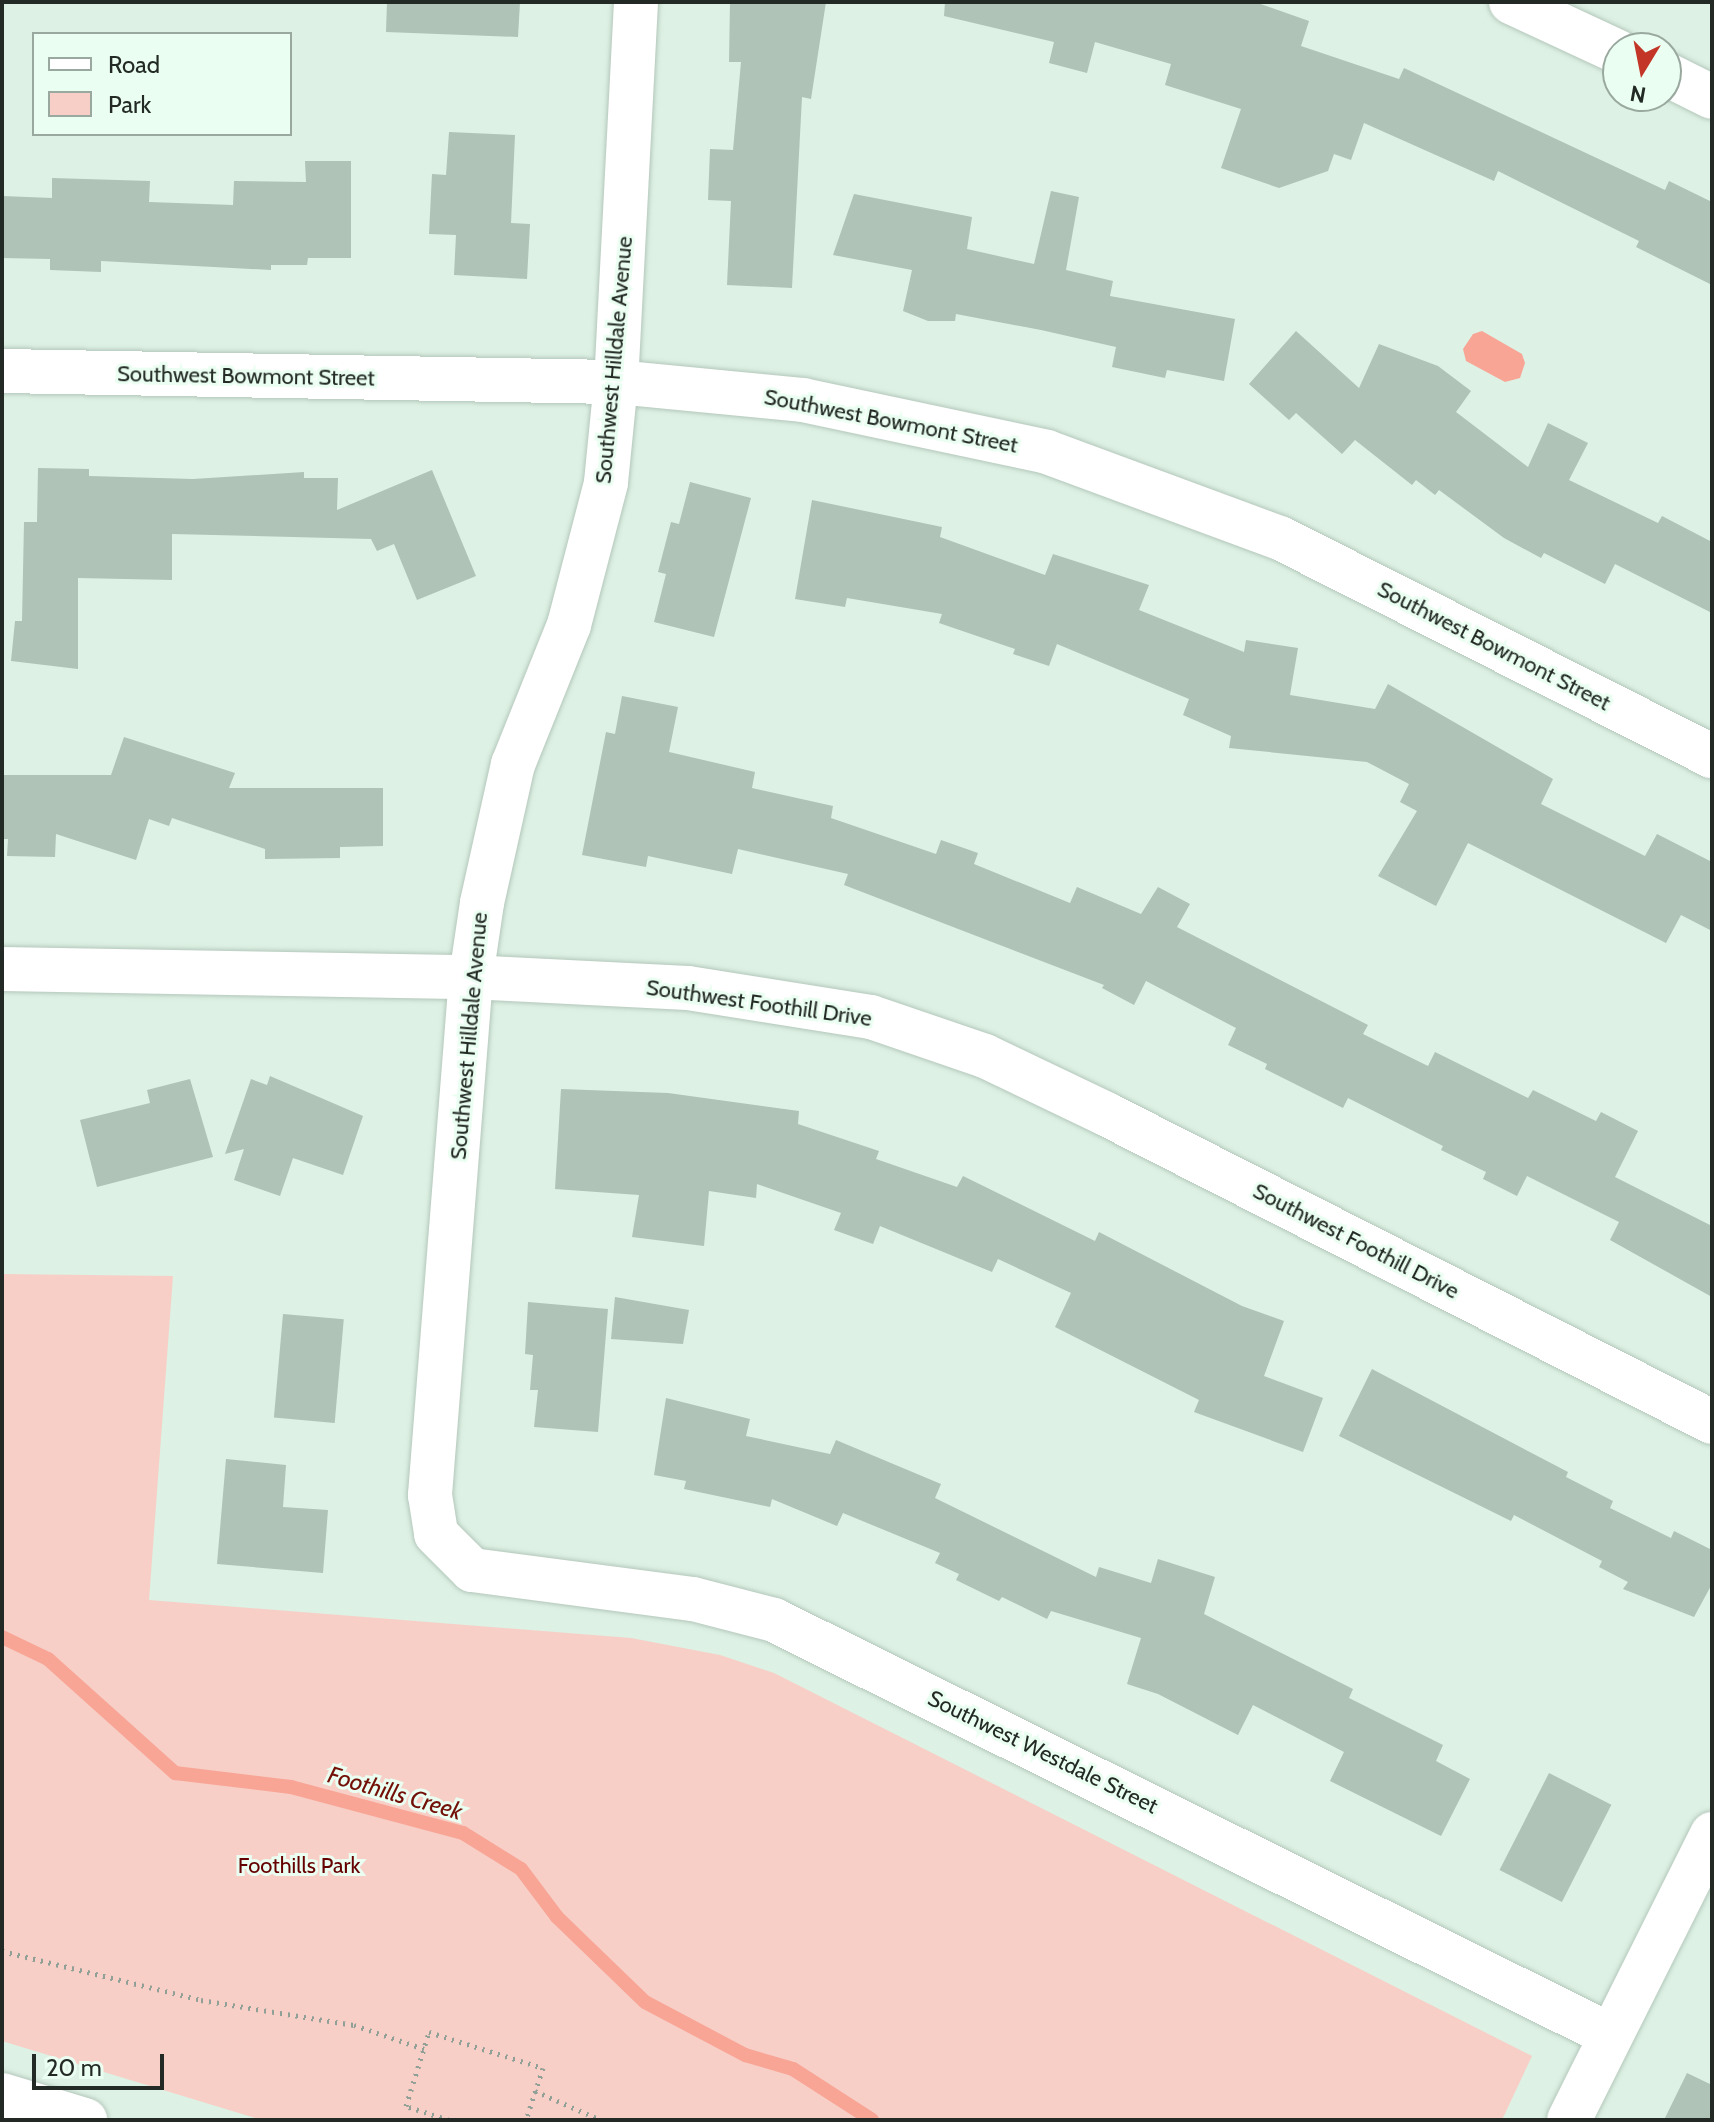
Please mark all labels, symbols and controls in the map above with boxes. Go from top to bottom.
legend [32,32,292,136]
north arrow [1602,32,1682,112]
text: Road [108,50,160,79]
text: N [1628,80,1648,109]
text: Park [108,90,151,119]
street label: Southwest Hilldale Avenue [590,235,638,485]
street label: Southwest Bowmont Street [117,361,375,391]
street label: Southwest Bowmont Street [762,383,1020,459]
street label: Southwest Bowmont Street [1373,576,1615,716]
street label: Southwest Hilldale Avenue [445,911,493,1161]
street label: Southwest Foothill Drive [645,974,873,1032]
street label: Southwest Foothill Drive [1249,1178,1463,1304]
street label: Southwest Westdale Street [924,1685,1162,1819]
water label: Foothills Creek [324,1760,466,1826]
park label: Foothills Park [238,1853,360,1879]
scale bar [36,2038,168,2088]
text: 20 m [46,2053,102,2082]

